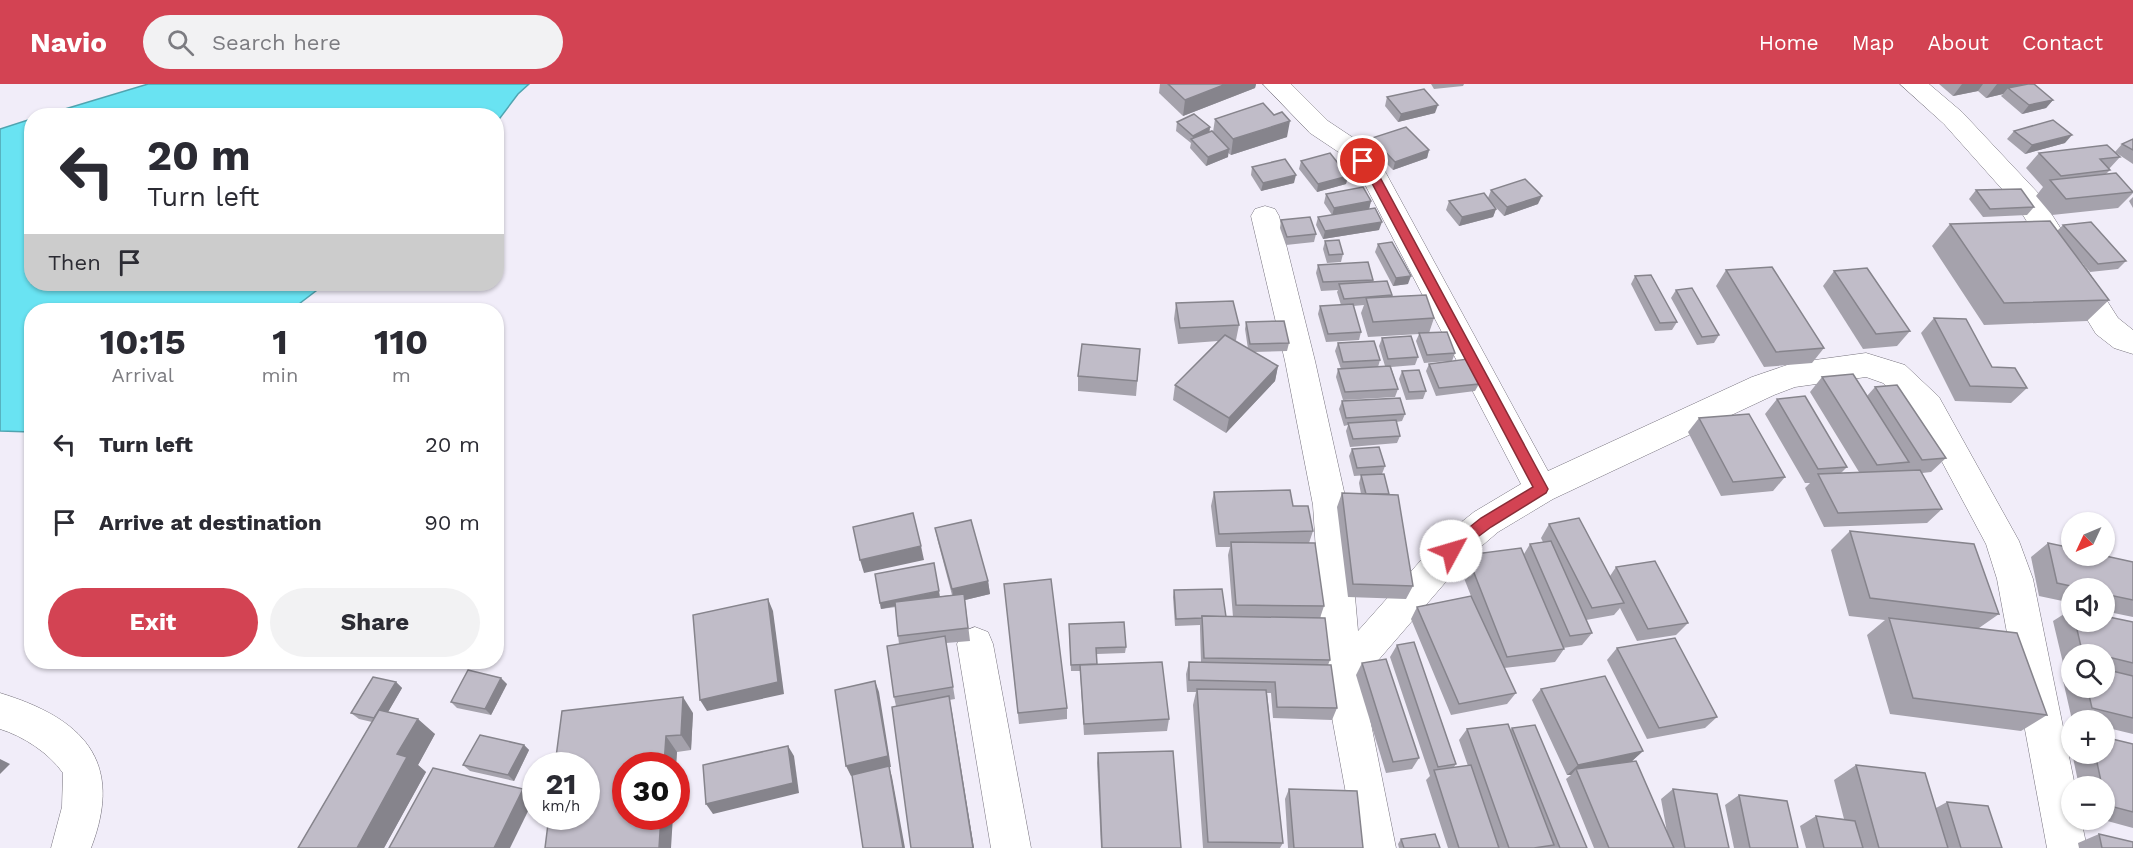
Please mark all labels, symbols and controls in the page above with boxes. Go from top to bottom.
search box [143,15,563,69]
text: Navio [30,26,107,59]
icon: search [164,26,197,59]
text: Search here [212,30,341,55]
text: Home [1759,30,1819,55]
text: Map [1852,30,1895,55]
text: About [1928,30,1989,55]
text: Contact [2022,30,2103,55]
text: 20 m [147,131,251,180]
icon: left [48,132,126,210]
pin [1337,135,1388,186]
icon: arrive [1346,144,1379,177]
text: Turn left [147,181,259,213]
icon: arrive [113,246,146,279]
text: Then [48,250,101,275]
text: 10:15 [100,321,186,363]
text: 1 [272,321,288,363]
text: 110 [374,321,428,363]
text: Arrival [112,363,174,387]
text: min [262,363,298,387]
text: m [392,363,411,387]
icon: left [48,428,81,461]
text: Turn left [99,432,193,457]
text: 20 m [425,432,480,457]
icon: arrive [48,506,81,539]
text: Arrive at destination [99,510,322,535]
text: 90 m [424,510,480,535]
north arrow [2061,512,2115,566]
map controls [2061,512,2115,830]
position arrow [1419,519,1483,583]
button: sound [2061,578,2115,632]
button: Exit [48,588,258,657]
button: Share [270,588,480,657]
button: search [2061,644,2115,698]
button: + [2061,710,2115,764]
speed limit sign: 30 [612,752,690,830]
text: 21 [546,766,576,801]
button: − [2061,776,2115,830]
text: km/h [542,797,580,815]

